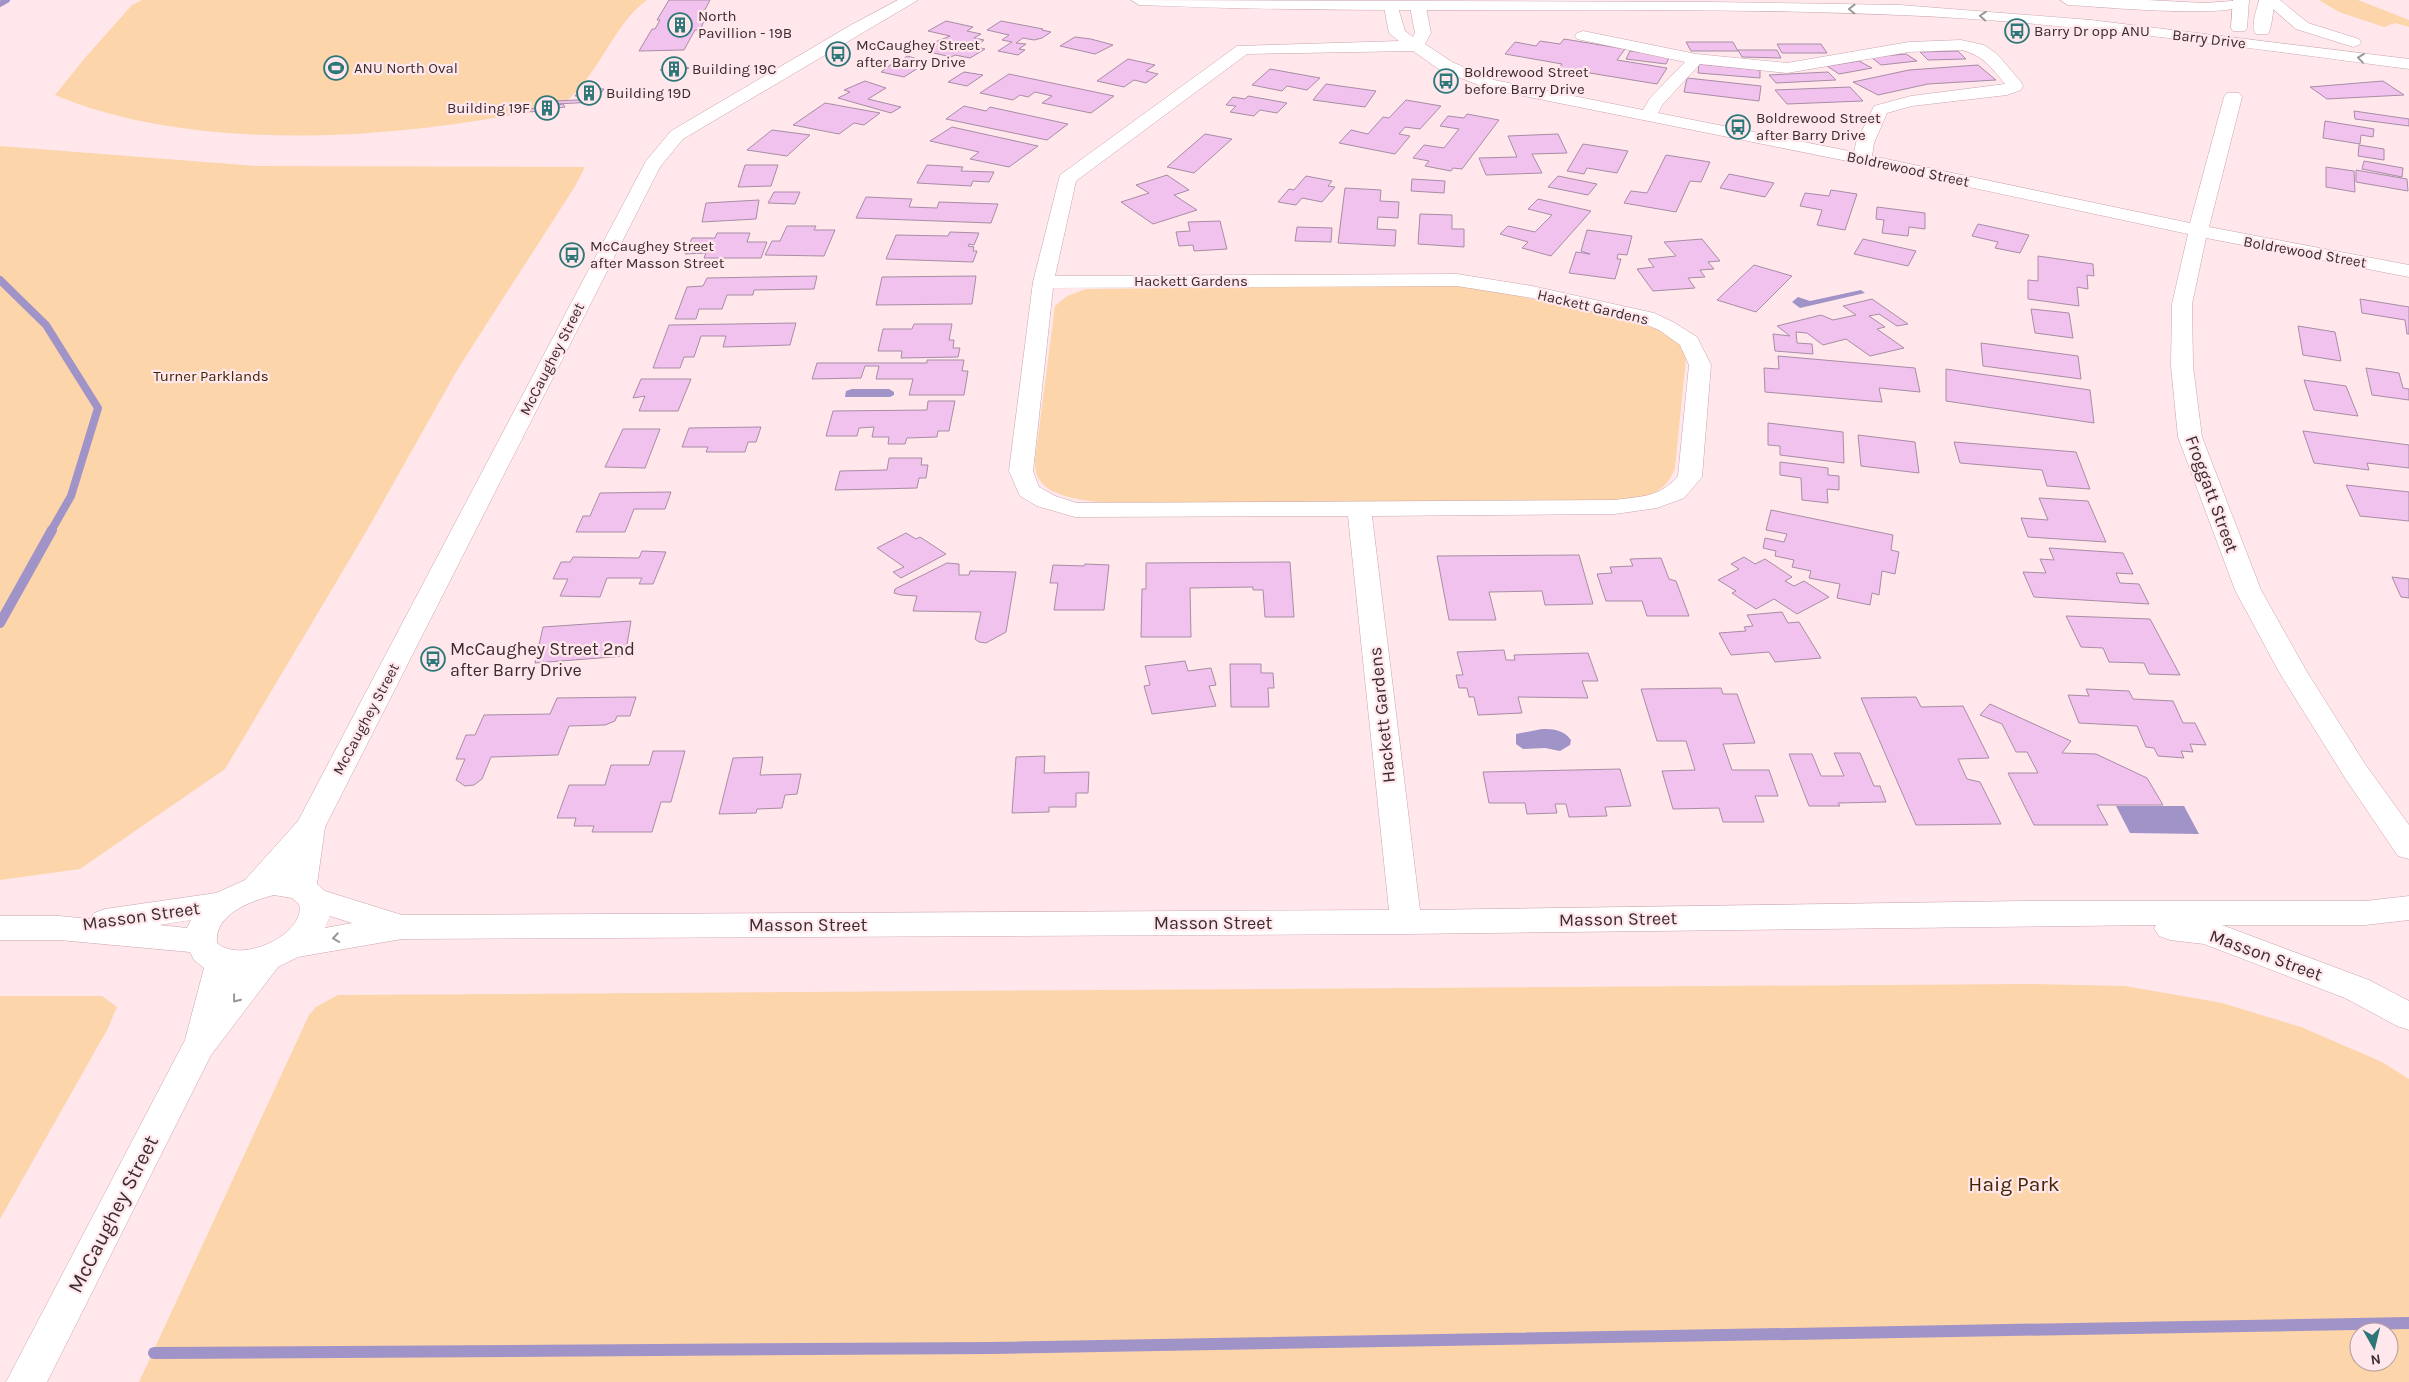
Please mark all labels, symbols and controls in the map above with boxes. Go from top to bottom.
one-way arrow [1848,4,1856,14]
place label: North Pavillion - 19B [698,7,792,42]
one-way arrow [1979,10,1987,21]
building icon: North Pavillion - 19B [667,12,693,38]
bus stop icon: Barry Dr opp ANU [2004,18,2030,44]
place label: Barry Dr opp ANU [2034,22,2150,40]
street label: Barry Drive [2171,26,2247,52]
place label: McCaughey Street after Barry Drive [856,36,980,71]
bus stop icon: McCaughey Street after Barry Drive [825,41,851,67]
one-way arrow [2356,53,2364,64]
sports icon: ANU North Oval [323,55,349,81]
building icon: Building 19C [661,56,687,82]
place label: ANU North Oval [354,59,458,77]
place label: Building 19C [692,60,776,78]
place label: Boldrewood Street before Barry Drive [1464,63,1589,98]
bus stop icon: Boldrewood Street before Barry Drive [1433,68,1459,94]
building icon: Building 19D [576,80,602,106]
place label: Building 19D [606,84,691,102]
building icon: Building 19F [534,95,560,121]
place label: Building 19F [447,99,530,117]
place label: Boldrewood Street after Barry Drive [1756,109,1881,144]
bus stop icon: Boldrewood Street after Barry Drive [1725,114,1751,140]
street label: Boldrewood Street [1845,147,1971,191]
street label: Boldrewood Street [2242,232,2368,272]
place label: McCaughey Street after Masson Street [590,237,725,272]
bus stop icon: McCaughey Street after Masson Street [559,242,585,268]
street label: Hackett Gardens [1134,272,1248,290]
street label: Hackett Gardens [1535,285,1651,329]
street label: McCaughey Street [516,299,588,418]
park label: Turner Parklands [153,367,269,385]
street label: Froggatt Street [2181,432,2243,556]
place label: McCaughey Street 2nd after Barry Drive [450,638,635,681]
bus stop icon: McCaughey Street 2nd after Barry Drive [420,646,446,672]
street label: Hackett Gardens [1364,646,1400,784]
street label: McCaughey Street [329,660,403,778]
street label: Masson Street [81,897,201,935]
street label: Masson Street [1559,907,1678,931]
street label: Masson Street [1154,912,1272,934]
street label: Masson Street [749,914,867,936]
street label: Masson Street [2207,924,2326,986]
one-way arrow [332,932,340,943]
one-way arrow [234,993,242,1002]
street label: McCaughey Street [63,1131,163,1297]
park label: Haig Park [1968,1172,2060,1196]
north arrow [2349,1322,2399,1372]
text: N [2370,1350,2382,1368]

